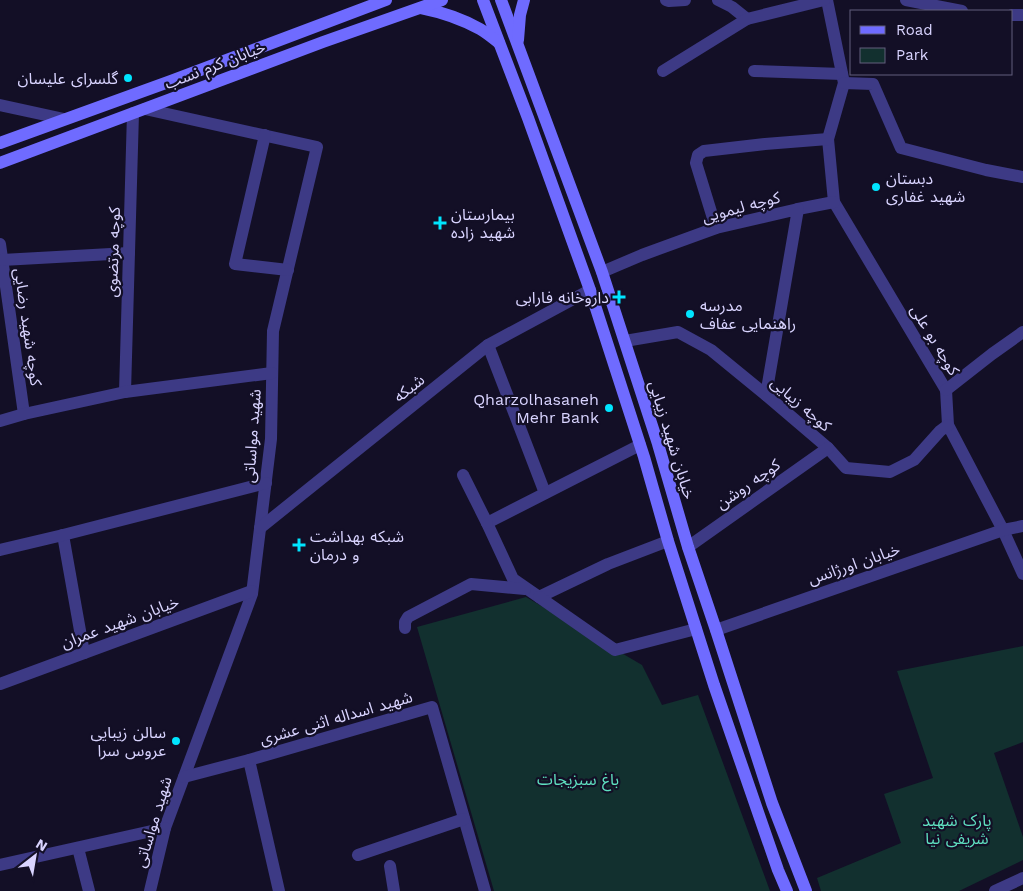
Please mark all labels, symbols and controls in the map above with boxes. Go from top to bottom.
legend [850,10,1013,75]
text: Road [896,21,933,39]
street label: خیابان کرم نسب [162,37,269,96]
text: Park [896,46,929,64]
place label: گلسرای علیسان [18,69,118,88]
marker: گلسرای علیسان [122,72,134,84]
place label: دبستان شهید غفاری [886,169,965,206]
marker: دبستان شهید غفاری [870,181,882,193]
street label: کوچه لیمویی [700,187,783,228]
place label: بیمارستان شهید زاده [451,205,515,242]
street label: کوچه مرتضوی [102,206,125,298]
marker: بیمارستان شهید زاده [433,216,447,230]
street label: کوچه شهید رضایی [9,267,46,388]
place label: داروخانه فارابی [516,288,609,307]
marker: داروخانه فارابی [613,291,625,303]
place label: مدرسه راهنمایی عفاف [700,296,796,333]
street label: کوچه بو علی [906,301,964,380]
marker: مدرسه راهنمایی عفاف [684,308,696,320]
street label: شبکه [390,370,428,406]
street label: کوچه زیبایی [766,373,835,436]
street label: خیابان شهید زیبایی [645,378,699,502]
street label: شهید مواساتی [239,388,265,484]
place label: Qharzolhasaneh Mehr Bank [473,390,599,427]
marker: Qharzolhasaneh Mehr Bank [603,402,615,414]
street label: کوچه روشن [712,455,785,514]
place label: شبکه بهداشت و درمان [310,527,404,564]
marker: شبکه بهداشت و درمان [292,538,306,552]
street label: خیابان اورژانس [805,539,903,589]
street label: خیابان شهید عمران [58,592,182,652]
street label: شهید اسداله اثنی عشری [257,687,415,749]
place label: سالن زیبایی عروس سرا [91,723,166,760]
marker: سالن زیبایی عروس سرا [170,735,182,747]
park label: باغ سبزیجات [537,770,619,792]
street label: شهید مواساتی [130,774,176,870]
park label: پارک شهید شریفی نیا [922,811,992,848]
north arrow [10,831,60,881]
text: N [33,835,50,854]

